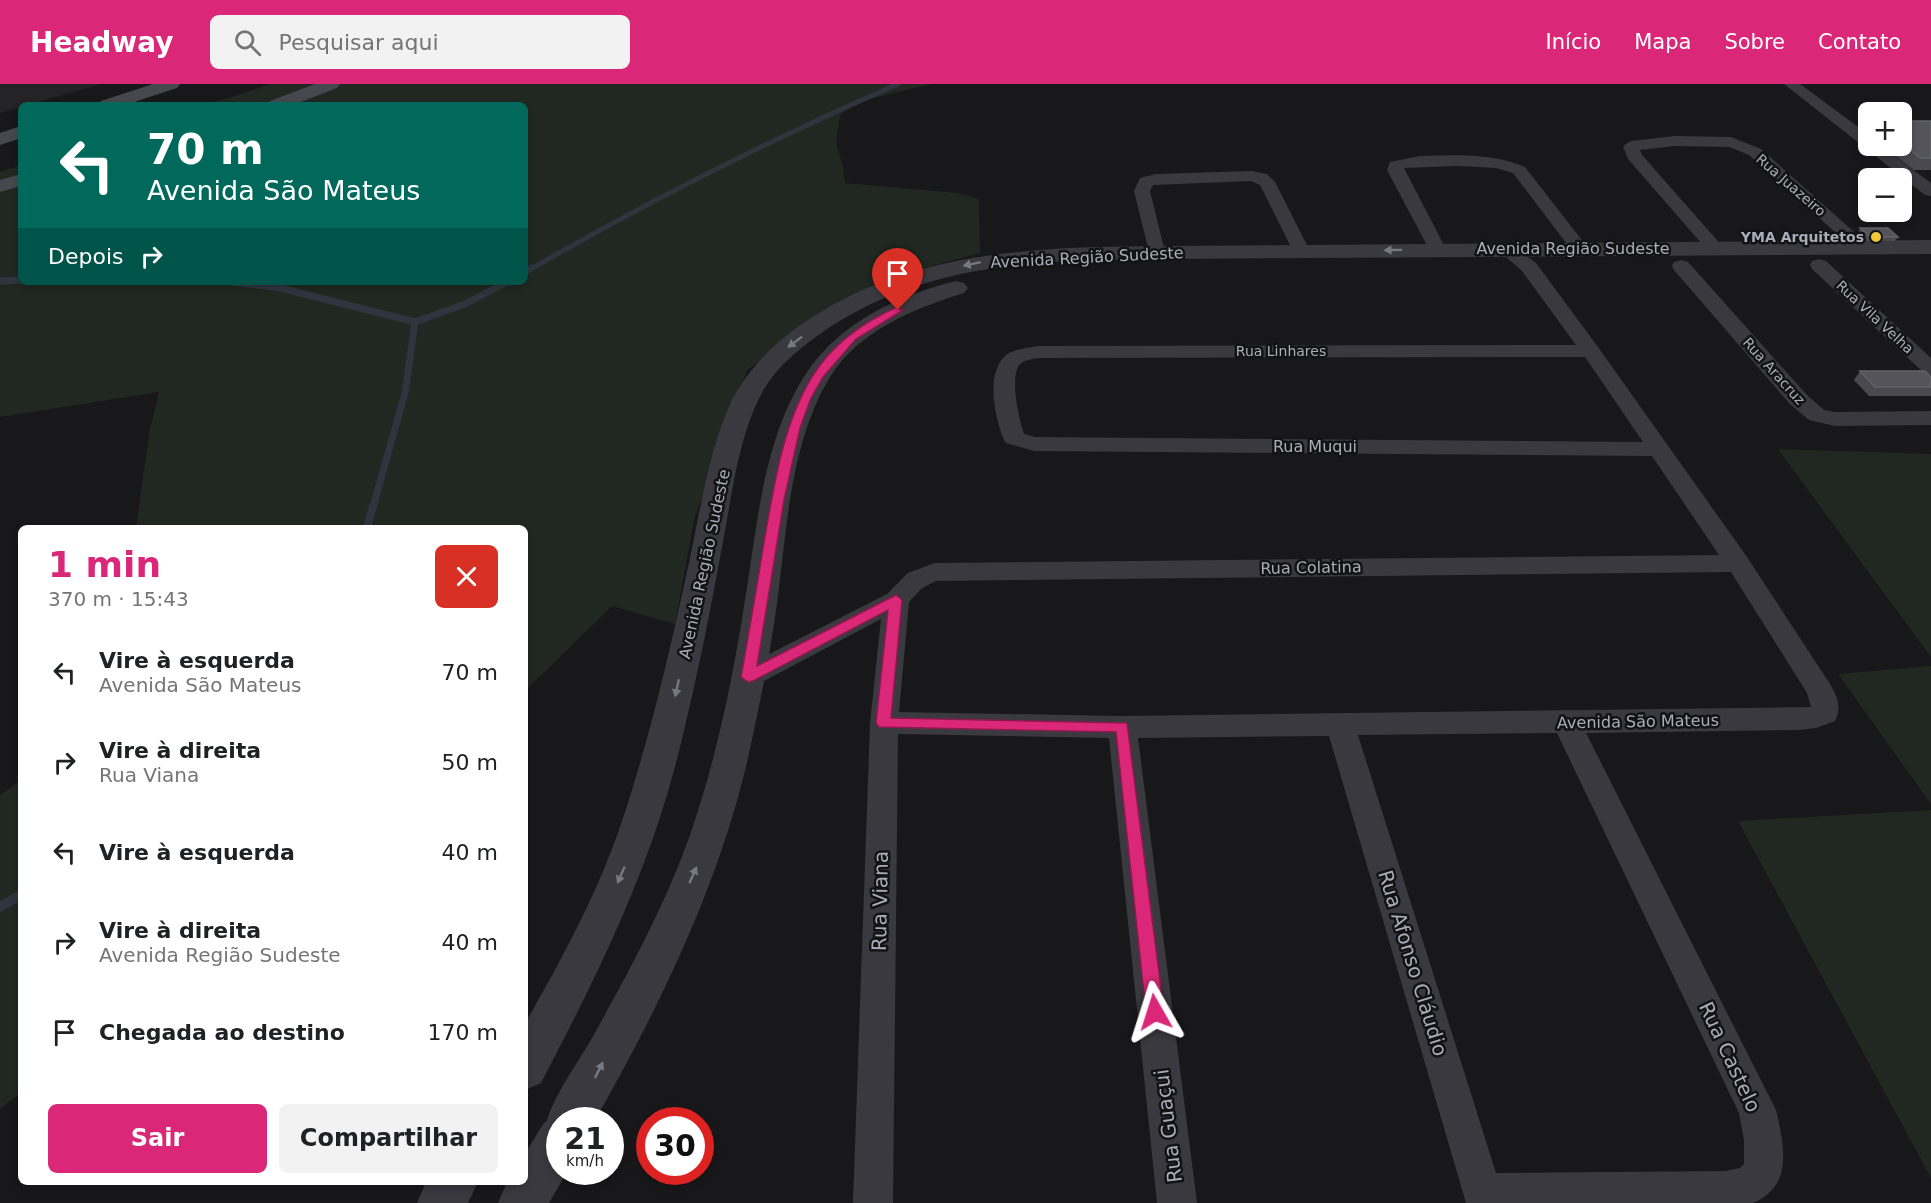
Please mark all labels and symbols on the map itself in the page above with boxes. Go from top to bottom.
street label: Rua Juazeiro [1753,151,1829,219]
place label: YMA Arquitetos [1740,229,1864,245]
marker: YMA Arquitetos [1869,230,1883,244]
street label: Avenida Região Sudeste [1476,239,1670,258]
street label: Avenida Região Sudeste [990,243,1184,272]
one-way arrow [1384,245,1403,255]
pin [872,248,923,310]
one-way arrow [962,260,981,269]
street label: Rua Vila Velha [1833,277,1917,357]
street label: Rua Aracruz [1740,334,1808,408]
one-way arrow [788,335,803,347]
street label: Rua Linhares [1236,343,1326,359]
street label: Rua Muqui [1273,437,1357,456]
street label: Avenida Região Sudeste [675,468,734,661]
street label: Rua Colatina [1260,557,1362,578]
one-way arrow [672,679,681,698]
street label: Avenida São Mateus [1557,711,1719,732]
street label: Rua Viana [867,851,893,951]
one-way arrow [616,866,626,884]
one-way arrow [689,867,698,884]
street label: Rua Afonso Cláudio [1373,867,1453,1059]
position arrow [1123,980,1187,1044]
street label: Rua Castelo [1694,998,1766,1116]
one-way arrow [595,1061,604,1078]
street label: Rua Guaçui [1149,1068,1187,1184]
speed limit sign: 30 [636,1107,714,1185]

